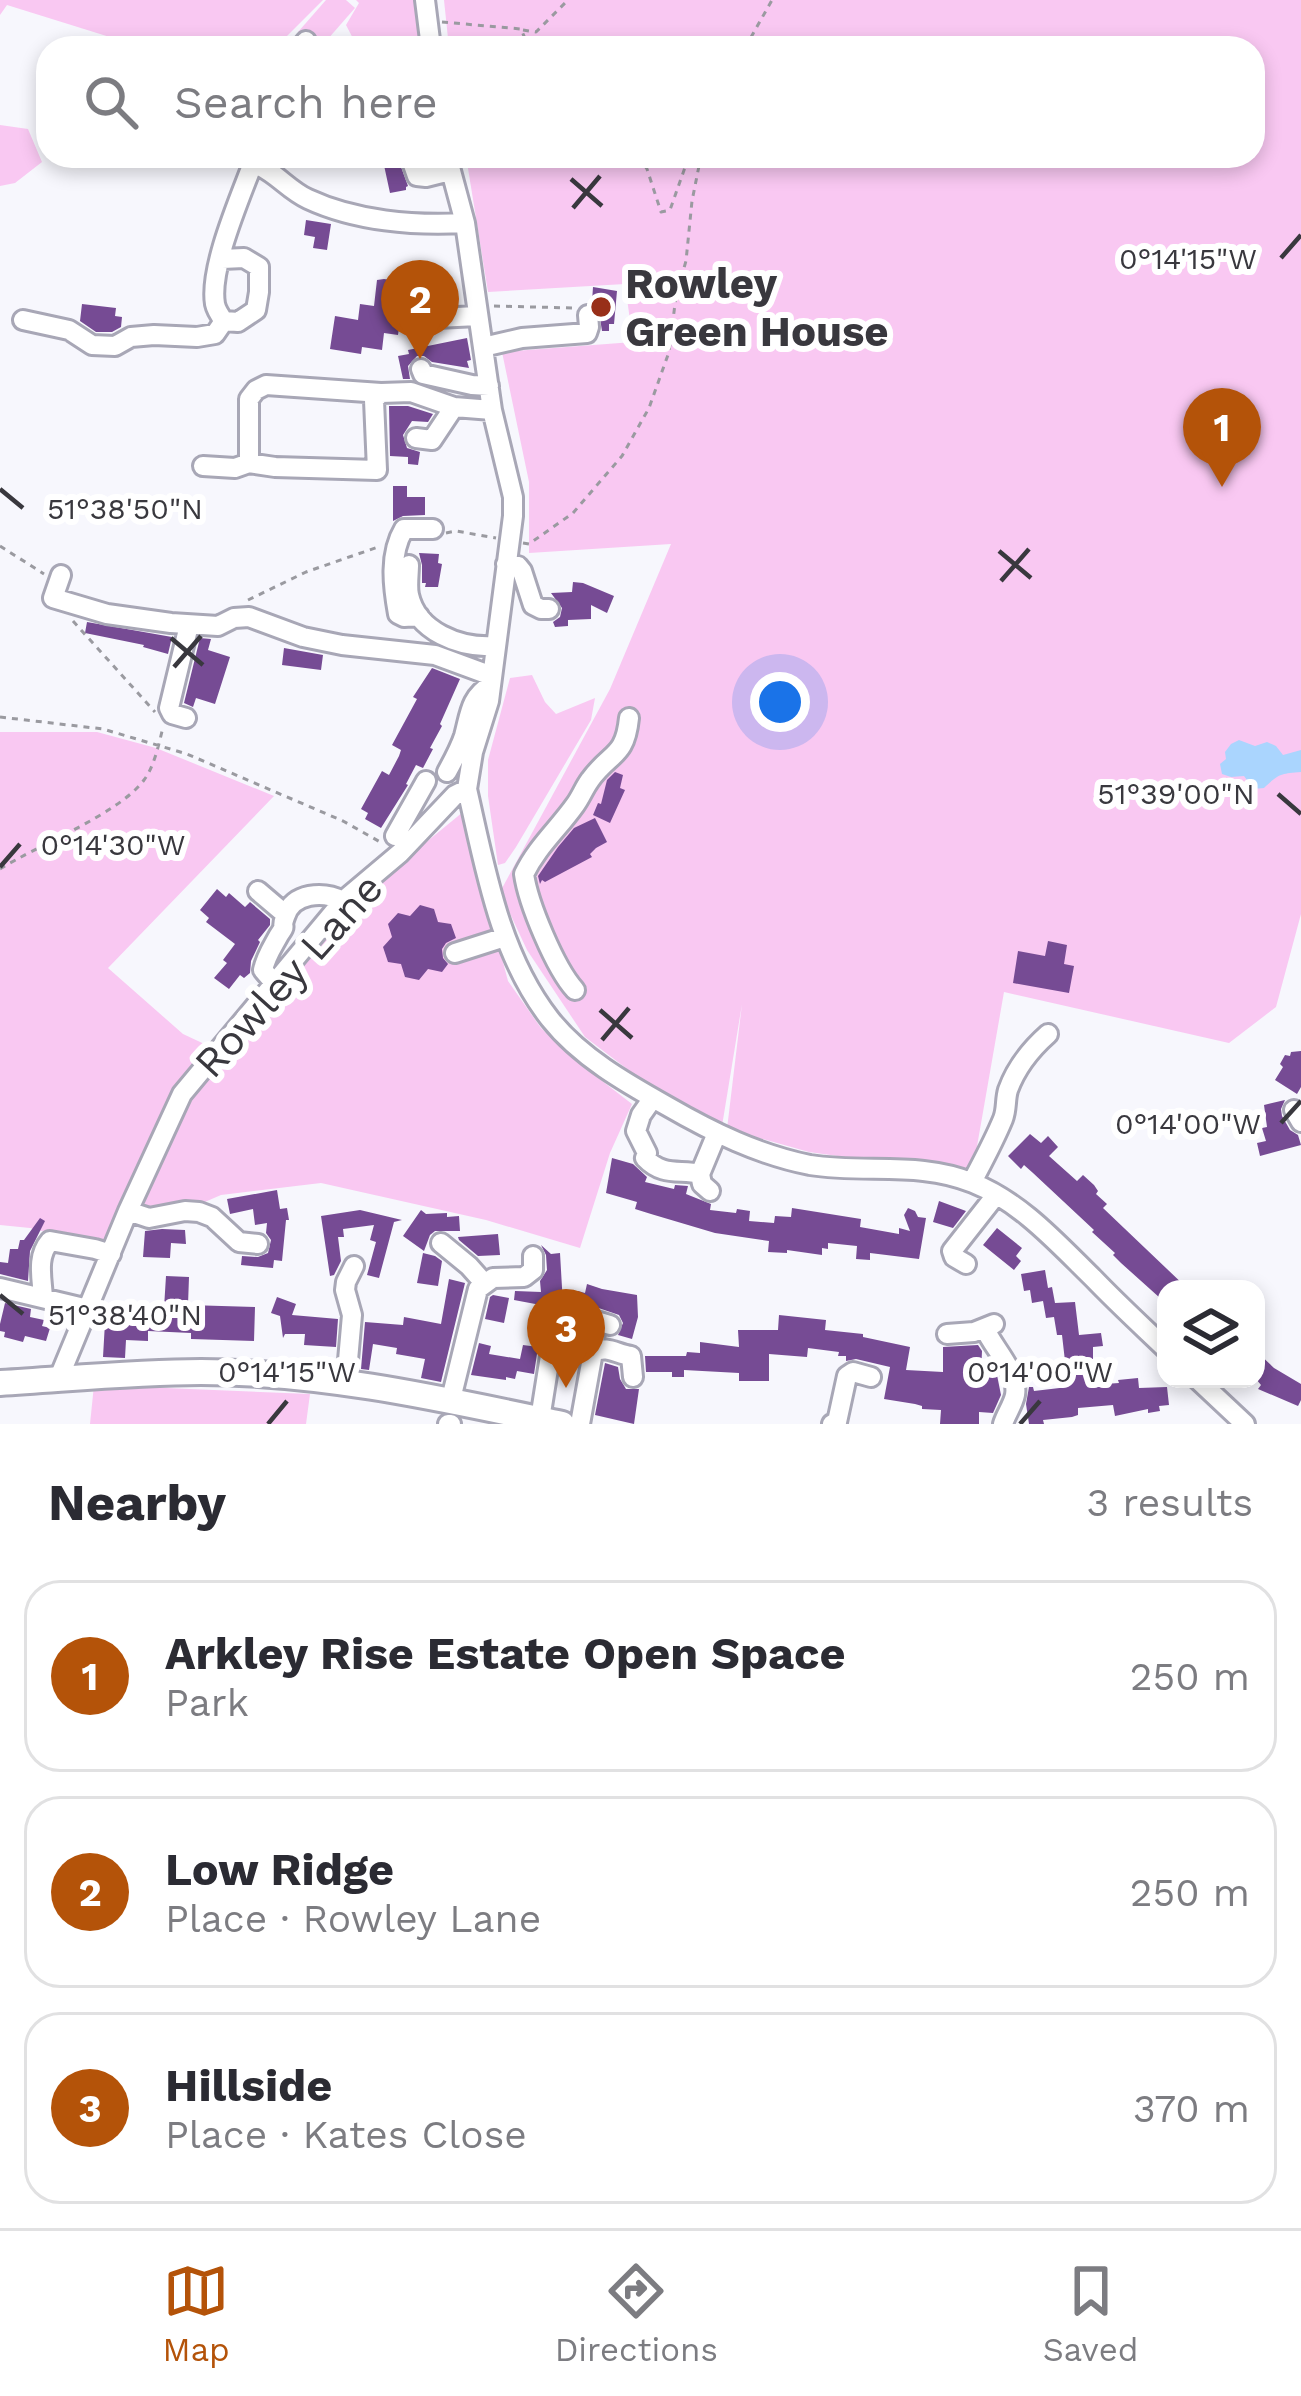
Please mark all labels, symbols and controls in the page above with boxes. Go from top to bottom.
search box [36,36,1265,168]
icon: search [78,69,144,135]
text: Search here [174,76,438,129]
text: 0°14'15"W [1119,241,1257,276]
place label: Rowley Green House [625,259,889,356]
pin: 2 [381,260,459,359]
marker: Rowley Green House [588,294,614,320]
pin: 1 [1183,388,1261,487]
text: 51°38'50"N [47,491,203,526]
your location [750,672,810,732]
text: 51°39'00"N [1097,776,1255,811]
text: 0°14'30"W [40,827,186,862]
street label: Rowley Lane [184,863,393,1087]
text: 0°14'00"W [1115,1106,1261,1141]
map controls [1157,1280,1265,1388]
button: layers [1157,1280,1265,1388]
pin: 3 [527,1289,605,1388]
text: 51°38'40"N [48,1297,202,1332]
text: 0°14'15"W [218,1354,356,1389]
text: 0°14'00"W [967,1354,1113,1389]
text: Nearby [48,1473,226,1532]
text: 3 results [1087,1480,1253,1525]
text: Arkley Rise Estate Open Space [165,1627,845,1680]
text: 1 [82,1654,98,1699]
text: 250 m [1130,1654,1250,1699]
text: Park [165,1680,249,1725]
text: Low Ridge [165,1843,394,1896]
text: 2 [78,1870,102,1915]
text: 250 m [1130,1870,1250,1915]
text: Place · Rowley Lane [165,1896,541,1941]
text: Hillside [165,2059,332,2112]
text: 3 [78,2086,102,2131]
text: 370 m [1133,2086,1250,2131]
text: Place · Kates Close [165,2112,527,2157]
tab: Map [162,2258,230,2369]
tab: Directions [555,2258,718,2369]
tab: Saved [1043,2258,1139,2369]

